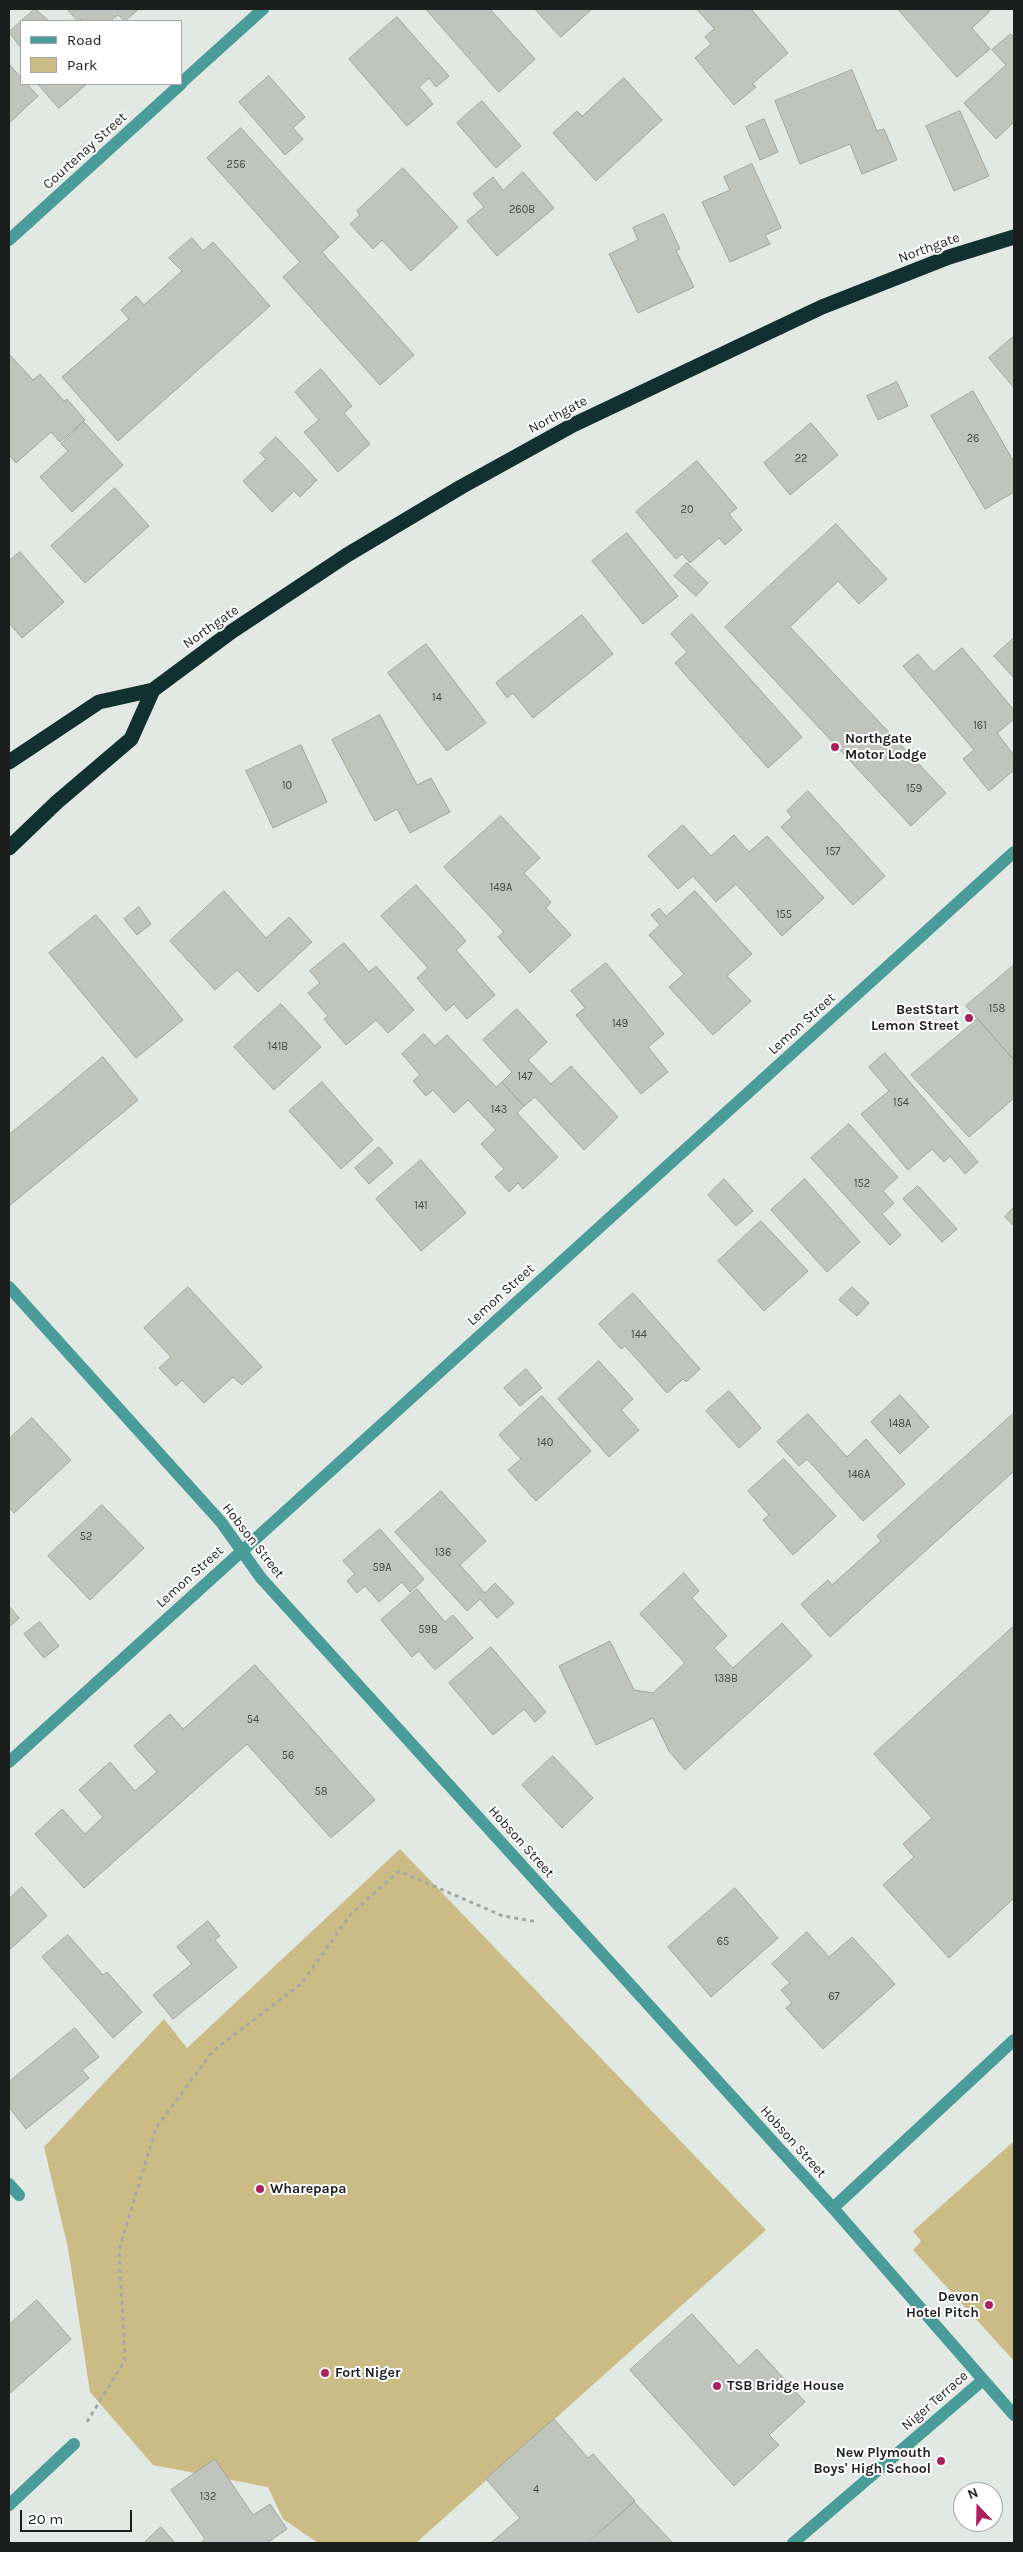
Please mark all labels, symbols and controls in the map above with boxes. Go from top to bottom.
legend [20,20,182,85]
text: Road [67,31,102,49]
text: Park [67,56,97,74]
street label: Courtenay Street [40,109,130,193]
house number: 256 [227,158,245,172]
house number: 260B [509,203,535,217]
street label: Northgate [896,229,962,267]
street label: Northgate [526,393,590,437]
house number: 26 [967,432,979,446]
house number: 22 [795,452,807,466]
house number: 20 [681,503,693,517]
street label: Northgate [180,602,242,652]
house number: 14 [432,691,442,705]
house number: 161 [973,719,987,733]
place label: Northgate Motor Lodge [845,731,927,764]
marker: Northgate Motor Lodge [829,741,841,753]
house number: 10 [282,779,292,793]
house number: 159 [906,782,922,796]
house number: 157 [825,845,841,859]
house number: 149A [490,881,512,895]
house number: 155 [776,908,792,922]
street label: Lemon Street [765,989,839,1059]
place label: BestStart Lemon Street [871,1002,959,1034]
house number: 158 [989,1002,1005,1016]
marker: BestStart Lemon Street [963,1012,975,1024]
house number: 149 [612,1017,628,1031]
house number: 141B [268,1040,288,1054]
house number: 147 [518,1070,532,1084]
house number: 154 [893,1096,909,1110]
house number: 143 [491,1103,507,1117]
house number: 152 [854,1177,870,1191]
house number: 141 [414,1199,428,1213]
street label: Lemon Street [464,1260,538,1330]
house number: 144 [631,1328,647,1342]
house number: 148A [889,1417,911,1431]
house number: 140 [537,1436,553,1450]
house number: 146A [848,1468,870,1482]
street label: Hobson Street [219,1500,287,1582]
house number: 52 [80,1530,92,1544]
street label: Lemon Street [153,1542,227,1612]
house number: 136 [435,1546,451,1560]
house number: 59A [373,1561,391,1575]
house number: 59B [418,1623,438,1637]
house number: 138B [714,1672,738,1686]
house number: 54 [247,1713,259,1727]
house number: 56 [282,1749,294,1763]
house number: 58 [315,1785,327,1799]
street label: Hobson Street [484,1803,558,1881]
house number: 65 [717,1935,729,1949]
house number: 67 [828,1990,840,2004]
street label: Hobson Street [756,2103,830,2181]
place label: Wharepapa [270,2181,347,2197]
marker: Wharepapa [254,2183,266,2195]
place label: Devon Hotel Pitch [906,2289,979,2322]
marker: Devon Hotel Pitch [983,2299,995,2311]
place label: Fort Niger [335,2365,400,2381]
marker: Fort Niger [319,2367,331,2379]
street label: Niger Terrace [898,2368,972,2434]
place label: TSB Bridge House [727,2378,844,2394]
marker: TSB Bridge House [711,2380,723,2392]
place label: New Plymouth Boys' High School [813,2445,931,2478]
marker: New Plymouth Boys' High School [935,2455,947,2467]
north arrow [953,2482,1003,2532]
house number: 4 [533,2483,539,2497]
text: N [965,2484,981,2503]
house number: 132 [200,2490,216,2504]
scale bar [22,2500,135,2532]
text: 20 m [28,2510,63,2528]

